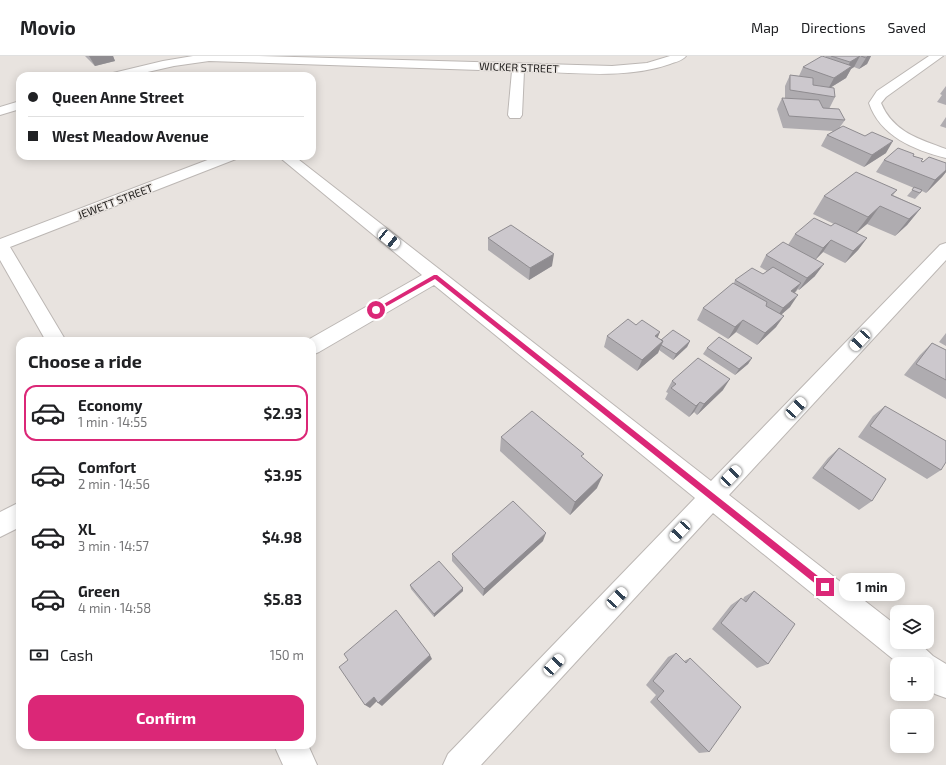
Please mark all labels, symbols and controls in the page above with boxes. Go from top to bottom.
text: Movio [20,16,76,39]
text: Map [751,19,779,36]
text: Directions [801,19,866,36]
text: Saved [888,19,926,36]
street label: WICKER STREET [479,59,560,75]
text: Queen Anne Street [52,88,184,106]
text: West Meadow Avenue [52,127,209,145]
street label: JEWETT STREET [76,180,155,221]
car [376,227,402,251]
route start [367,301,385,319]
car [847,327,873,353]
text: Choose a ride [28,350,142,372]
icon: car [30,395,66,431]
car [783,395,809,421]
text: Economy [78,396,143,414]
text: $2.93 [264,404,302,422]
text: 1 min · 14:55 [78,414,147,430]
icon: car [30,457,66,493]
text: Comfort [78,458,136,476]
car [718,463,744,489]
text: $3.95 [264,466,302,484]
text: 2 min · 14:56 [78,476,150,492]
car [667,518,693,544]
icon: car [30,519,66,555]
text: XL [78,520,96,538]
text: $4.98 [262,528,302,546]
text: 3 min · 14:57 [78,538,149,554]
callout: 1 min [839,573,905,601]
route end [816,578,834,596]
text: 1 min [856,579,888,595]
icon: car [30,581,66,617]
text: Green [78,582,120,600]
car [604,585,630,611]
text: $5.83 [264,590,302,608]
text: 4 min · 14:58 [78,600,151,616]
map controls [890,605,934,753]
button: layers [890,605,934,649]
icon: cash [28,644,50,666]
text: Cash [60,646,93,664]
text: 150 m [270,647,304,663]
car [541,652,567,678]
button: + [890,657,934,701]
button: Confirm [28,695,304,741]
button: − [890,709,934,753]

